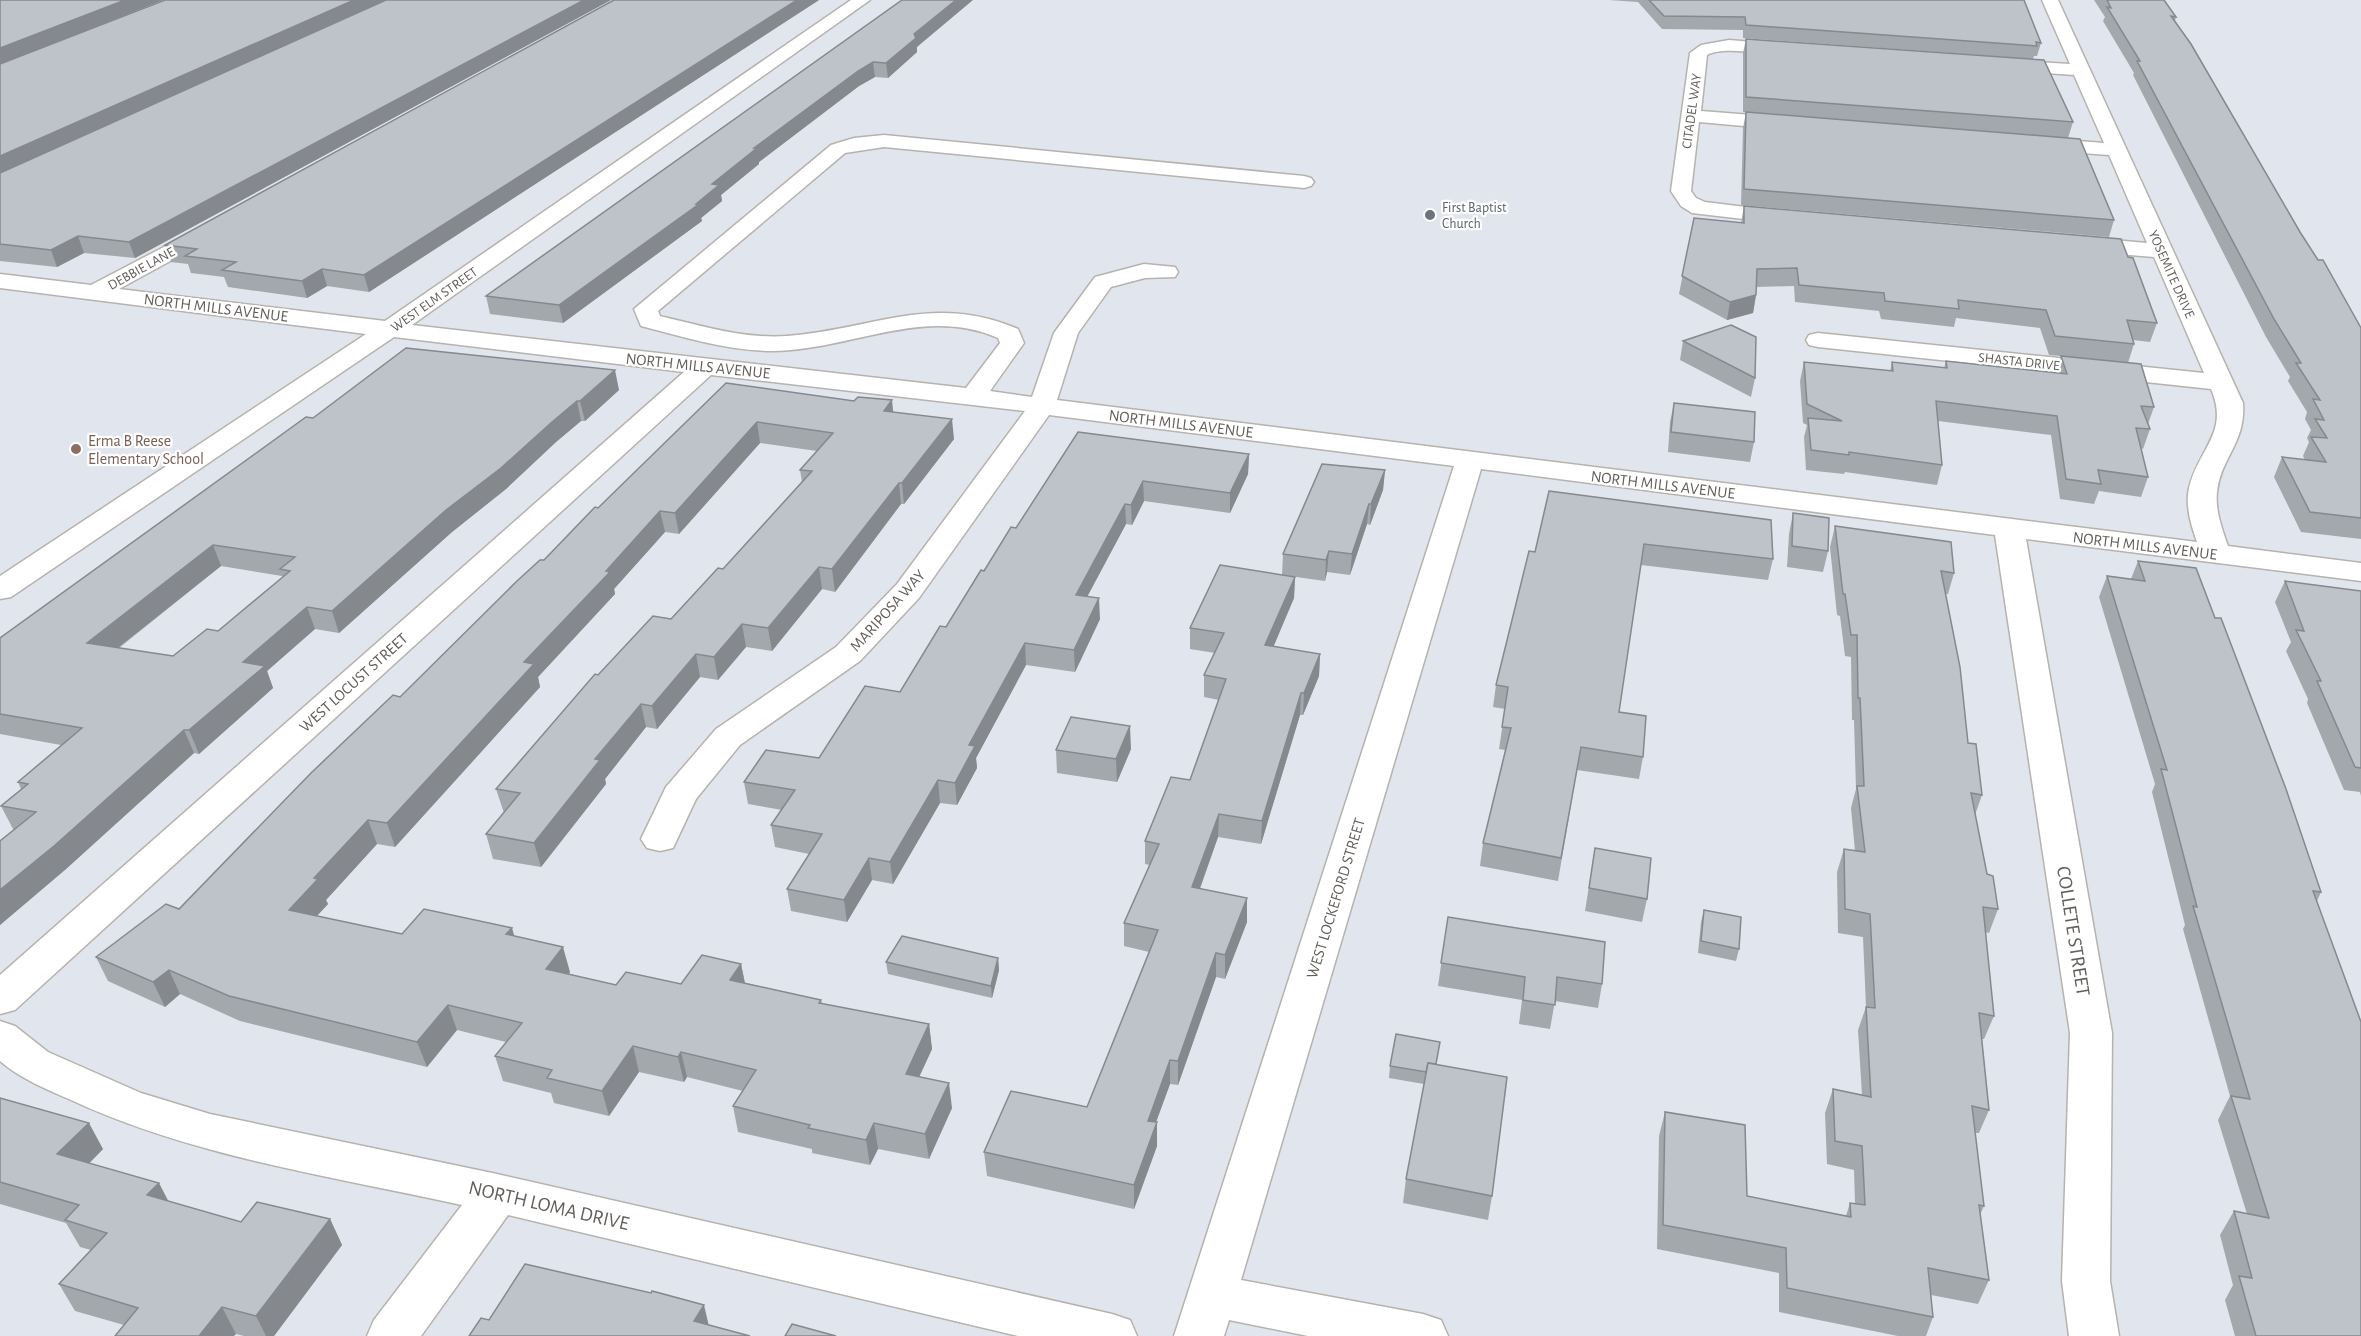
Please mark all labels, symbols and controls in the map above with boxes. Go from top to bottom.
street label: CITADEL WAY [1680,72,1704,150]
place label: First Baptist Church [1442,201,1507,231]
marker: First Baptist Church [1423,208,1437,222]
street label: YOSEMITE DRIVE [2145,228,2197,321]
street label: DEBBIE LANE [106,245,177,293]
street label: WEST ELM STREET [389,265,481,335]
street label: NORTH MILLS AVENUE [143,291,289,325]
street label: NORTH MILLS AVENUE [625,350,771,382]
street label: SHASTA DRIVE [1977,351,2061,373]
street label: NORTH MILLS AVENUE [1108,407,1254,441]
place label: Erma B Reese Elementary School [88,433,204,468]
marker: Erma B Reese Elementary School [69,442,83,456]
street label: NORTH MILLS AVENUE [1590,468,1736,502]
street label: NORTH MILLS AVENUE [2072,529,2218,563]
street label: MARIPOSA WAY [847,566,929,655]
street label: WEST LOCUST STREET [297,630,411,735]
street label: WEST LOCKEFORD STREET [1304,816,1368,981]
street label: COLLETE STREET [2053,865,2093,998]
street label: NORTH LOMA DRIVE [467,1178,631,1234]

